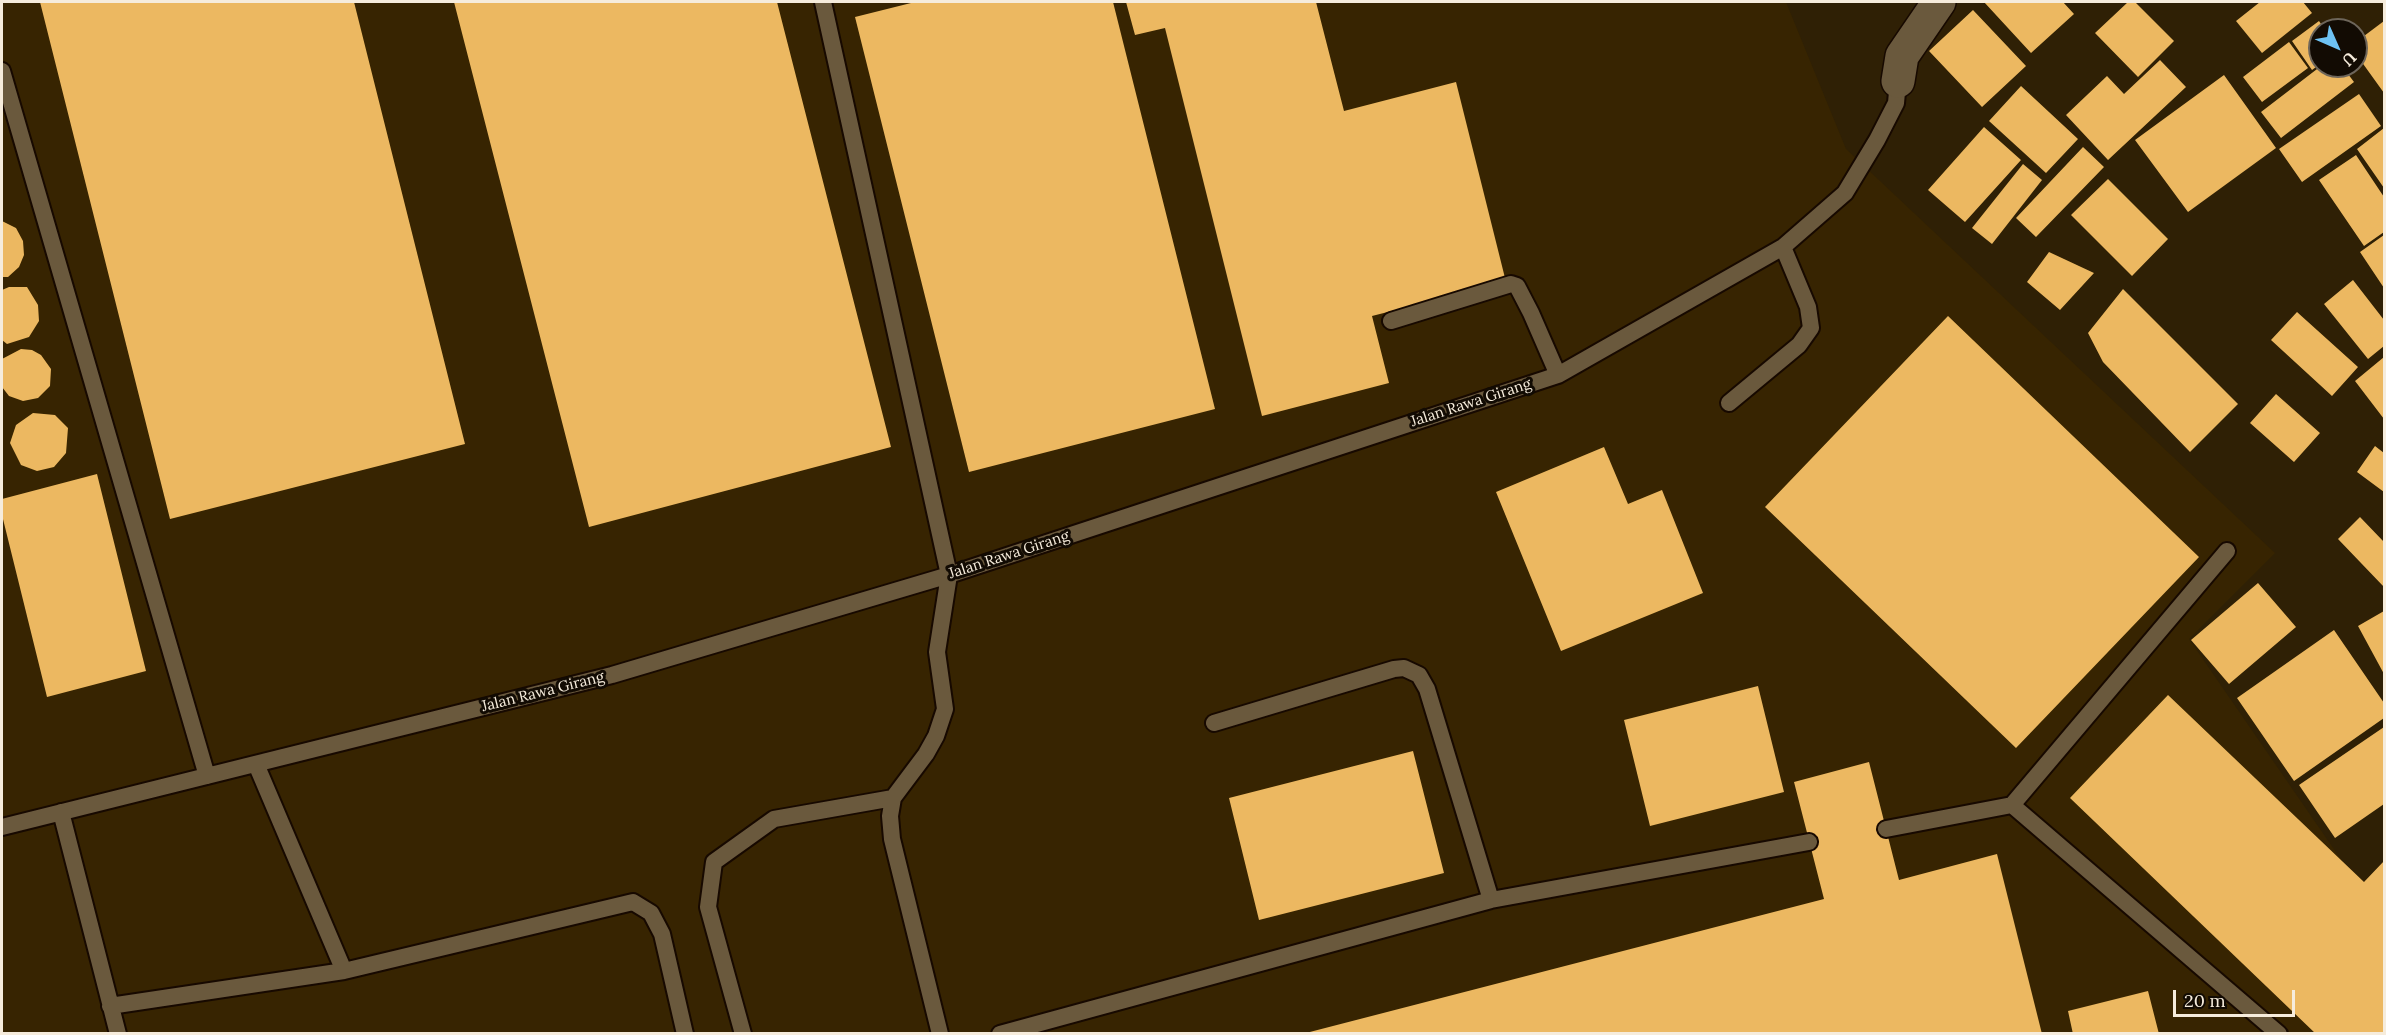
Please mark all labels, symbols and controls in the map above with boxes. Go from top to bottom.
north arrow [2308,18,2368,78]
text: U [2338,48,2361,71]
street label: Jalan Rawa Girang [1408,375,1534,431]
street label: Jalan Rawa Girang [946,527,1072,583]
street label: Jalan Rawa Girang [480,668,606,716]
scale bar [2176,978,2298,1016]
text: 20 m [2184,989,2226,1012]

